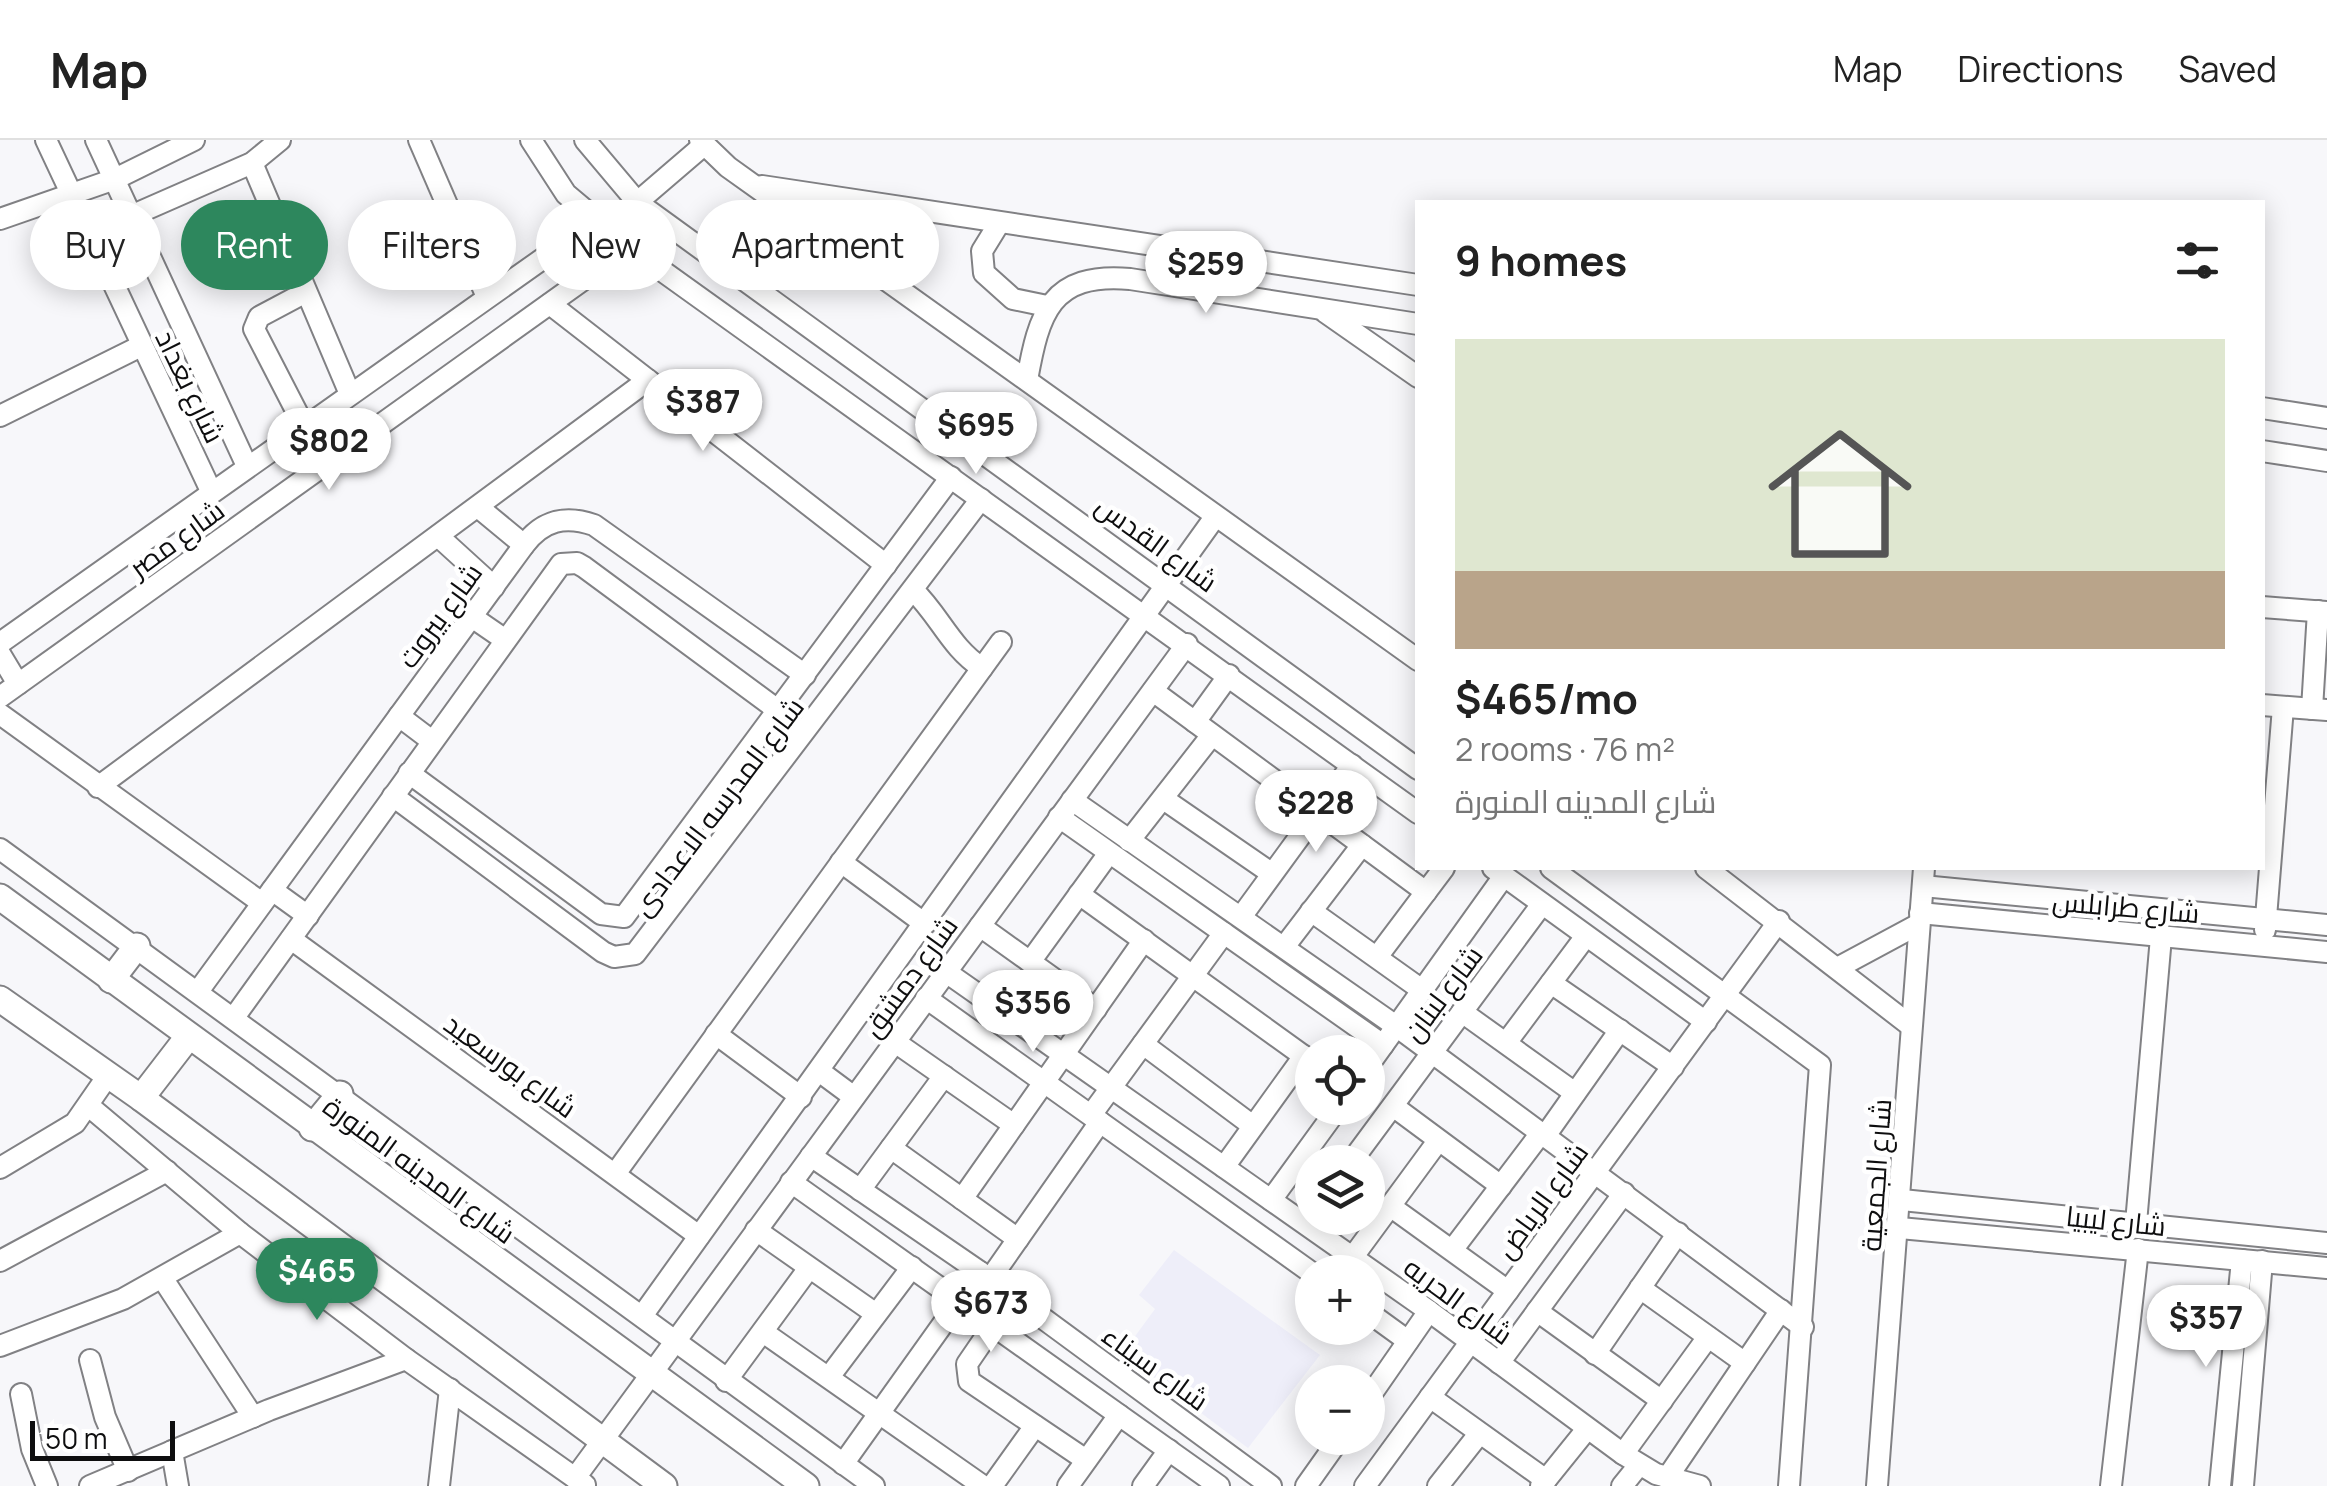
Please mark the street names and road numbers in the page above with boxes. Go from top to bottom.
street label: شارع بغداد [146,323,235,449]
street label: شارع القدس [1088,486,1226,601]
street label: شارع مصر [119,491,232,587]
street label: شارع بيروت [388,555,491,676]
street label: شارع المدرسه الاعدادى [622,689,813,924]
street label: شارع طرابلس [2051,881,2201,932]
street label: شارع دمشق [852,908,966,1045]
street label: شارع لبنان [1393,937,1491,1049]
street label: شارع بورسعيد [437,1004,585,1127]
street label: شارع المدينه المنورة [316,1086,524,1252]
street label: شارع الجمعية [1851,1097,1900,1253]
street label: شارع الرياض [1486,1134,1597,1266]
street label: شارع ليبيا [2064,1196,2168,1245]
street label: شارع الحريه [1396,1248,1521,1353]
street label: شارع سيناء [1095,1315,1217,1419]

